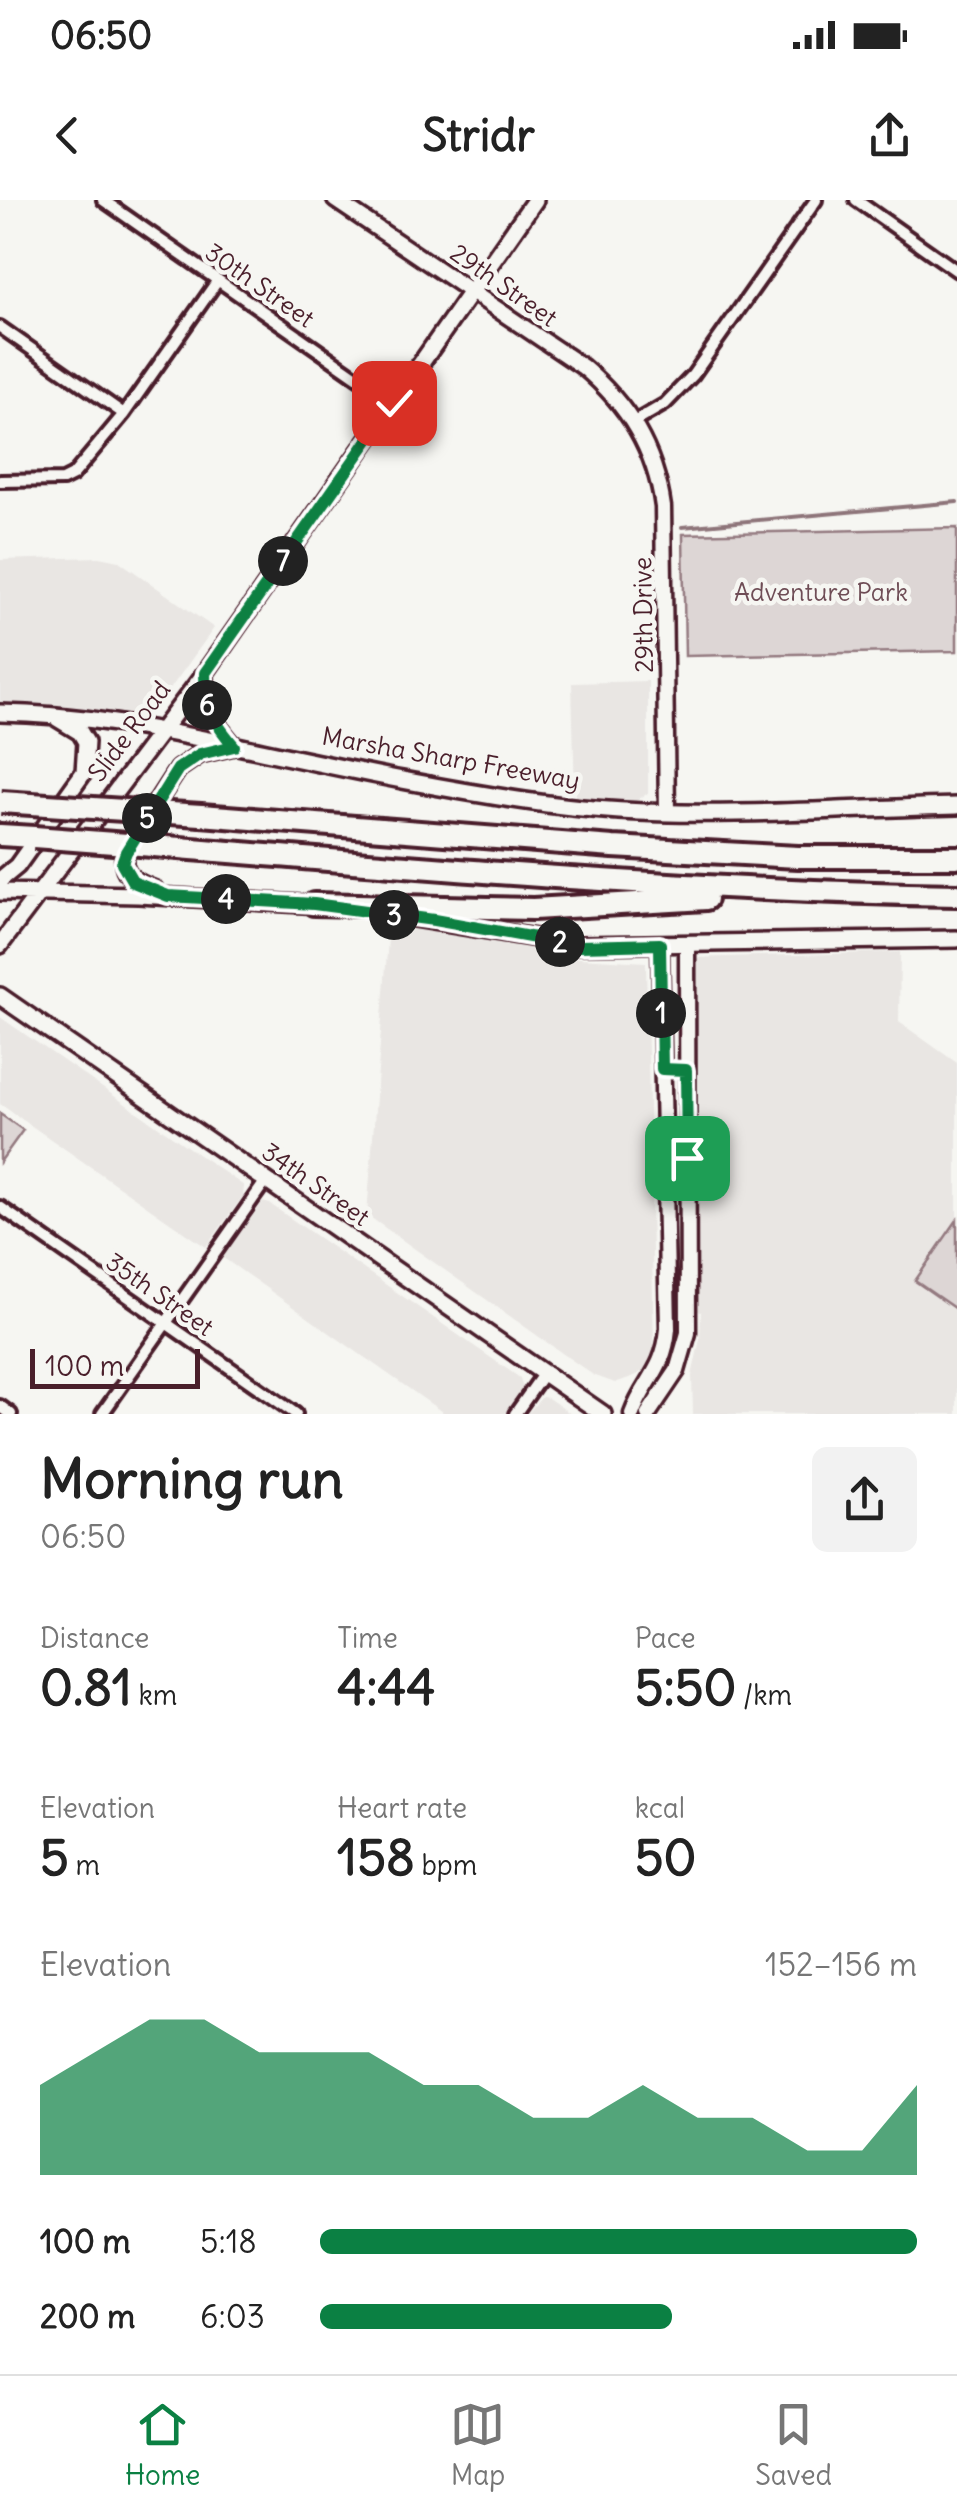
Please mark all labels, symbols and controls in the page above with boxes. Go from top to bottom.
text: 06:50 [50,12,152,59]
text: Stridr [422,107,535,163]
icon: back [40,108,95,163]
icon: share [862,108,917,163]
street label: 30th Street [199,236,321,334]
street label: 29th Street [444,236,564,334]
pin [352,361,437,446]
icon: check [367,376,422,431]
pin: 7 [258,536,308,586]
text: 7 [276,543,290,579]
street label: 29th Drive [626,557,660,673]
park label: Adventure Park [734,576,908,608]
street label: Slide Road [81,674,177,788]
pin: 6 [182,680,232,730]
text: 6 [199,687,215,723]
street label: Marsha Sharp Freeway [320,720,582,796]
pin: 5 [122,793,172,843]
text: 5 [139,800,155,836]
pin: 4 [201,874,251,924]
text: 4 [218,881,234,917]
pin: 3 [369,890,419,940]
text: 3 [386,897,402,933]
pin: 2 [535,917,585,967]
text: 2 [552,924,568,960]
pin: 1 [636,988,686,1038]
text: 1 [655,995,667,1031]
pin [645,1116,730,1201]
icon: arrive [660,1131,715,1186]
street label: 34th Street [256,1135,376,1233]
street label: 35th Street [100,1245,220,1343]
scale bar [30,1344,200,1388]
text: 100 m [45,1348,124,1384]
text: Morning run [40,1444,344,1513]
button: share [812,1447,917,1552]
text: 06:50 [40,1516,126,1557]
text: Distance [40,1620,149,1656]
text: Time [337,1620,398,1656]
text: Pace [635,1620,696,1656]
text: 0.81 [40,1656,132,1719]
text: 4:44 [337,1656,435,1719]
text: 5:50 [635,1656,736,1719]
text: km [132,1677,177,1713]
text: /km [736,1677,792,1713]
text: Elevation [40,1790,155,1826]
text: Heart rate [337,1790,467,1826]
text: kcal [635,1790,685,1826]
text: 5 [40,1826,69,1889]
text: 158 [337,1826,415,1889]
text: 50 [635,1826,696,1889]
text: m [69,1847,100,1883]
text: bpm [415,1847,477,1883]
text: Elevation [40,1944,171,1985]
text: 152–156 m [765,1944,917,1985]
text: 100 m [40,2221,131,2262]
text: 5:18 [200,2221,257,2262]
text: 200 m [40,2296,135,2337]
text: 6:03 [200,2296,265,2337]
tab: Home [125,2397,200,2493]
tab: Map [450,2397,505,2493]
tab: Saved [755,2397,832,2493]

